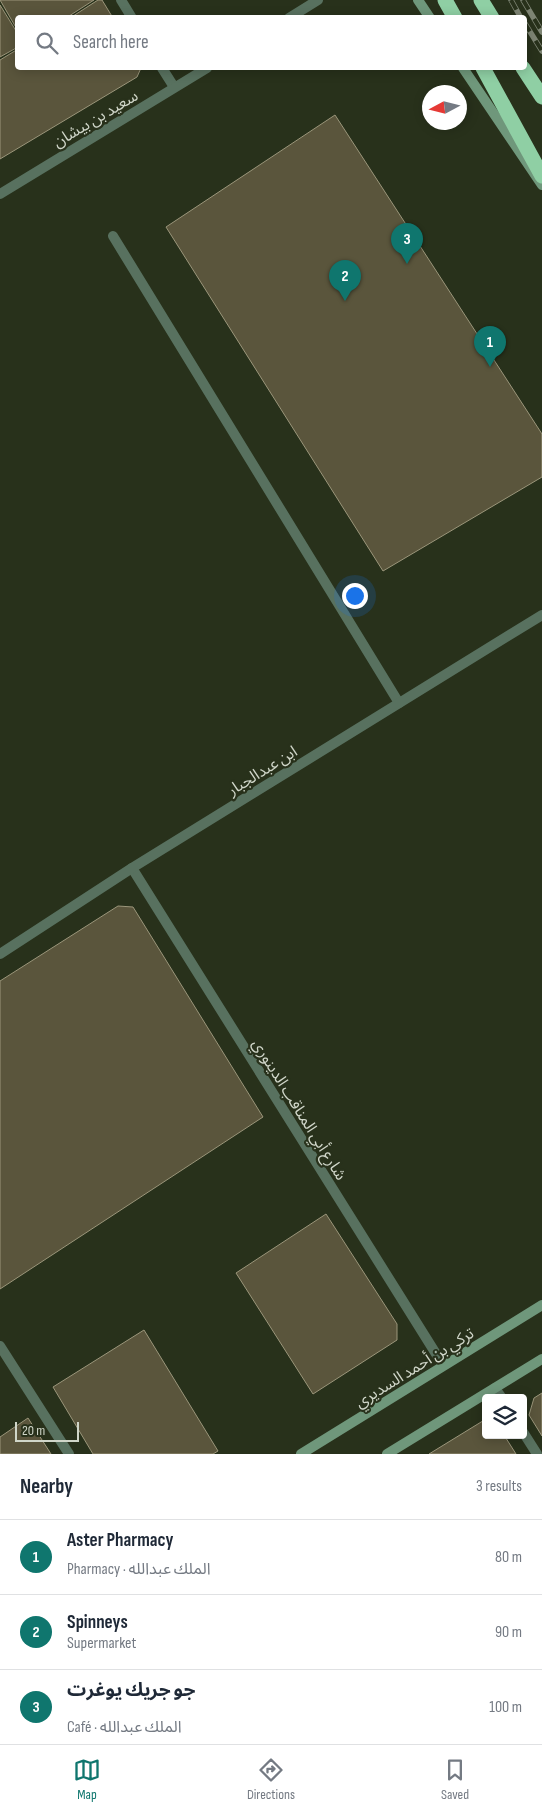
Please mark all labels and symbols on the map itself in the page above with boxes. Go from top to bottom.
north arrow [422,85,467,130]
street label: سعيد بن بيشان [50,86,142,152]
pin: 3 [391,223,423,264]
pin: 2 [329,260,361,301]
pin: 1 [474,326,506,367]
your location [342,583,368,609]
street label: ابن عبدالجبار [224,742,301,801]
street label: شارع أبي المناقب الدينوري [246,1035,351,1185]
street label: تركي بن أحمد السديري [351,1323,479,1414]
scale bar [15,1419,79,1442]

